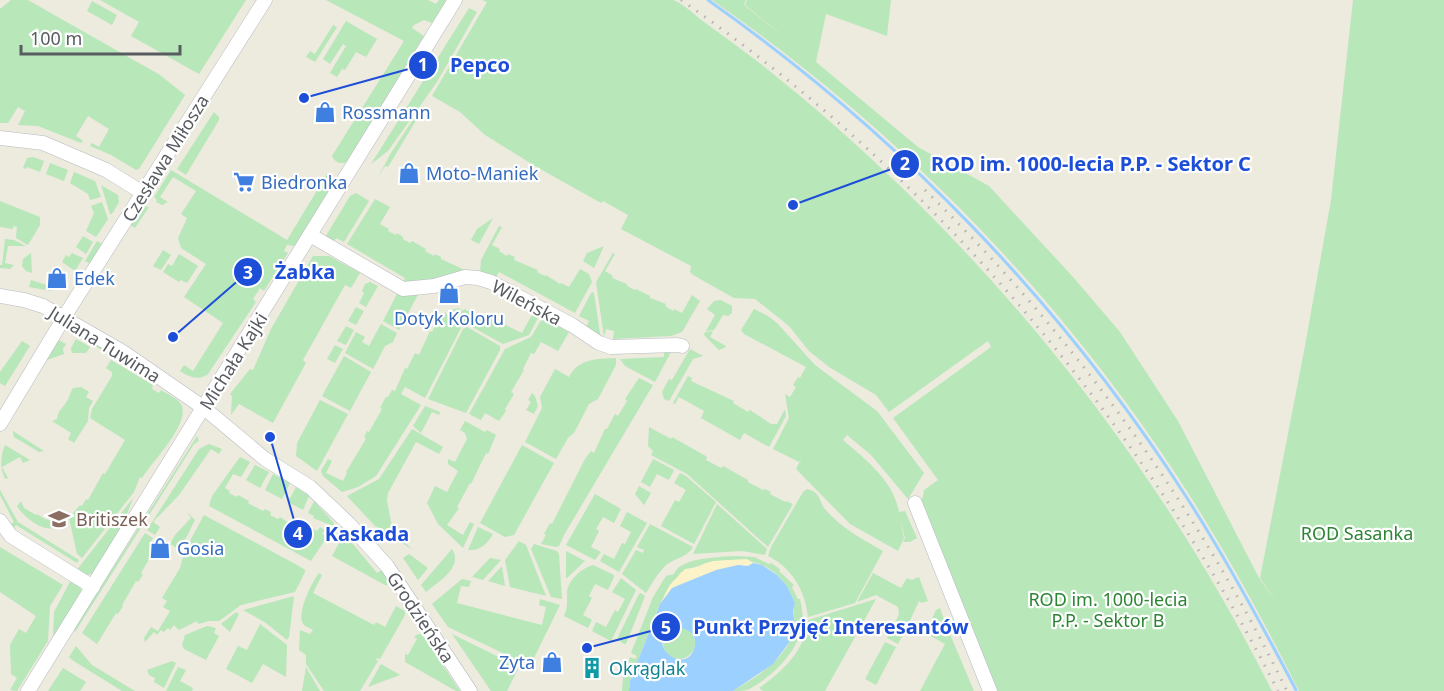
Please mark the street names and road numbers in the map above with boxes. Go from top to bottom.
street label: Czesława Miłosza [116,90,214,226]
street label: Wileńska [488,274,566,330]
street label: Juliana Tuwima [43,299,165,388]
street label: Michała Kajki [194,308,272,414]
street label: Grodzieńska [382,567,460,667]

